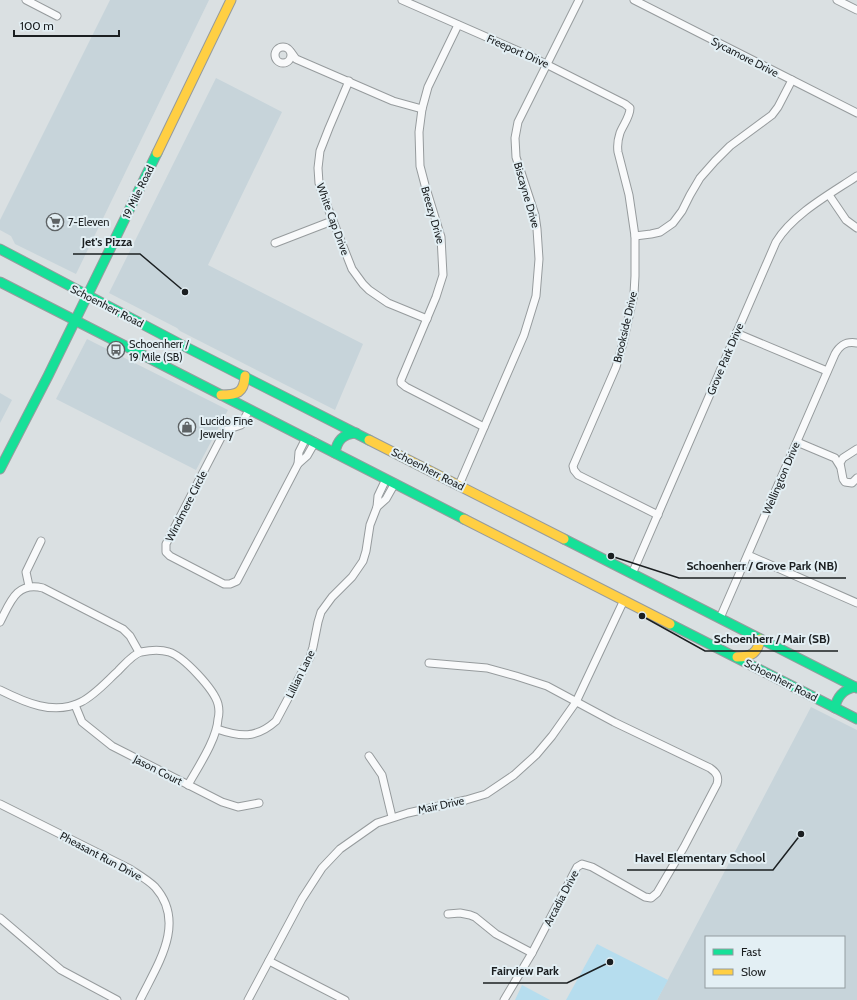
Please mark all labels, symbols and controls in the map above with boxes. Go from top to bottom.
scale bar [14,12,119,38]
text: 100 m [20,18,54,33]
street label: Freeport Drive [485,31,551,71]
street label: Sycamore Drive [709,34,781,80]
street label: Biscayne Drive [511,160,543,230]
street label: 19 Mile Road [119,163,157,221]
street label: White Cap Drive [313,181,353,257]
street label: Breezy Drive [418,185,448,246]
supermarket icon: 7-Eleven [45,212,65,232]
place label: 7-Eleven [68,215,109,229]
callout: Jet's Pizza [73,230,140,254]
text: Jet's Pizza [81,234,132,249]
street label: Schoenherr Road [68,282,146,330]
street label: Brookside Drive [610,290,640,364]
street label: Grove Park Drive [704,320,747,397]
place label: Schoenherr / 19 Mile (SB) [129,337,189,364]
bus stop icon: Schoenherr / 19 Mile (SB) [106,340,126,360]
place label: Lucido Fine Jewelry [199,414,253,441]
shop icon: Lucido Fine Jewelry [177,417,197,437]
street label: Wellington Drive [759,439,803,517]
street label: Schoenherr Road [389,445,467,493]
street label: Windmere Circle [162,468,210,544]
callout: Schoenherr / Grove Park (NB) [679,554,846,578]
text: Schoenherr / Grove Park (NB) [686,558,838,573]
callout: Schoenherr / Mair (SB) [705,627,838,651]
text: Schoenherr / Mair (SB) [714,631,830,646]
street label: Lillian Lane [282,647,318,700]
street label: Schoenherr Road [742,656,820,704]
street label: Jason Court [130,751,185,788]
street label: Mair Drive [417,793,466,817]
street label: Pheasant Run Drive [58,829,145,884]
callout: Havel Elementary School [627,846,773,870]
text: Havel Elementary School [635,850,765,865]
street label: Arcadia Drive [540,867,582,928]
legend [705,936,845,988]
text: Fast [741,944,761,959]
callout: Fairview Park [483,959,567,983]
text: Fairview Park [491,963,559,978]
text: Slow [741,964,766,979]

